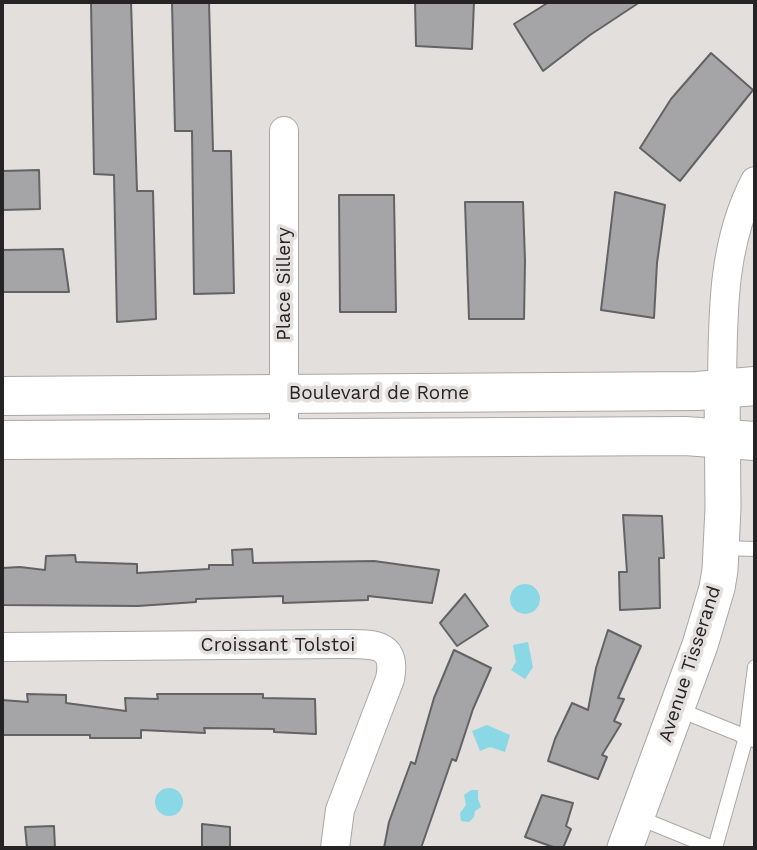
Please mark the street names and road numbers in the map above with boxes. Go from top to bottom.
street label: Place Sillery [273,227,295,341]
street label: Boulevard de Rome [289,382,469,404]
street label: Avenue Tisserand [654,583,726,745]
street label: Croissant Tolstoi [201,634,355,656]

